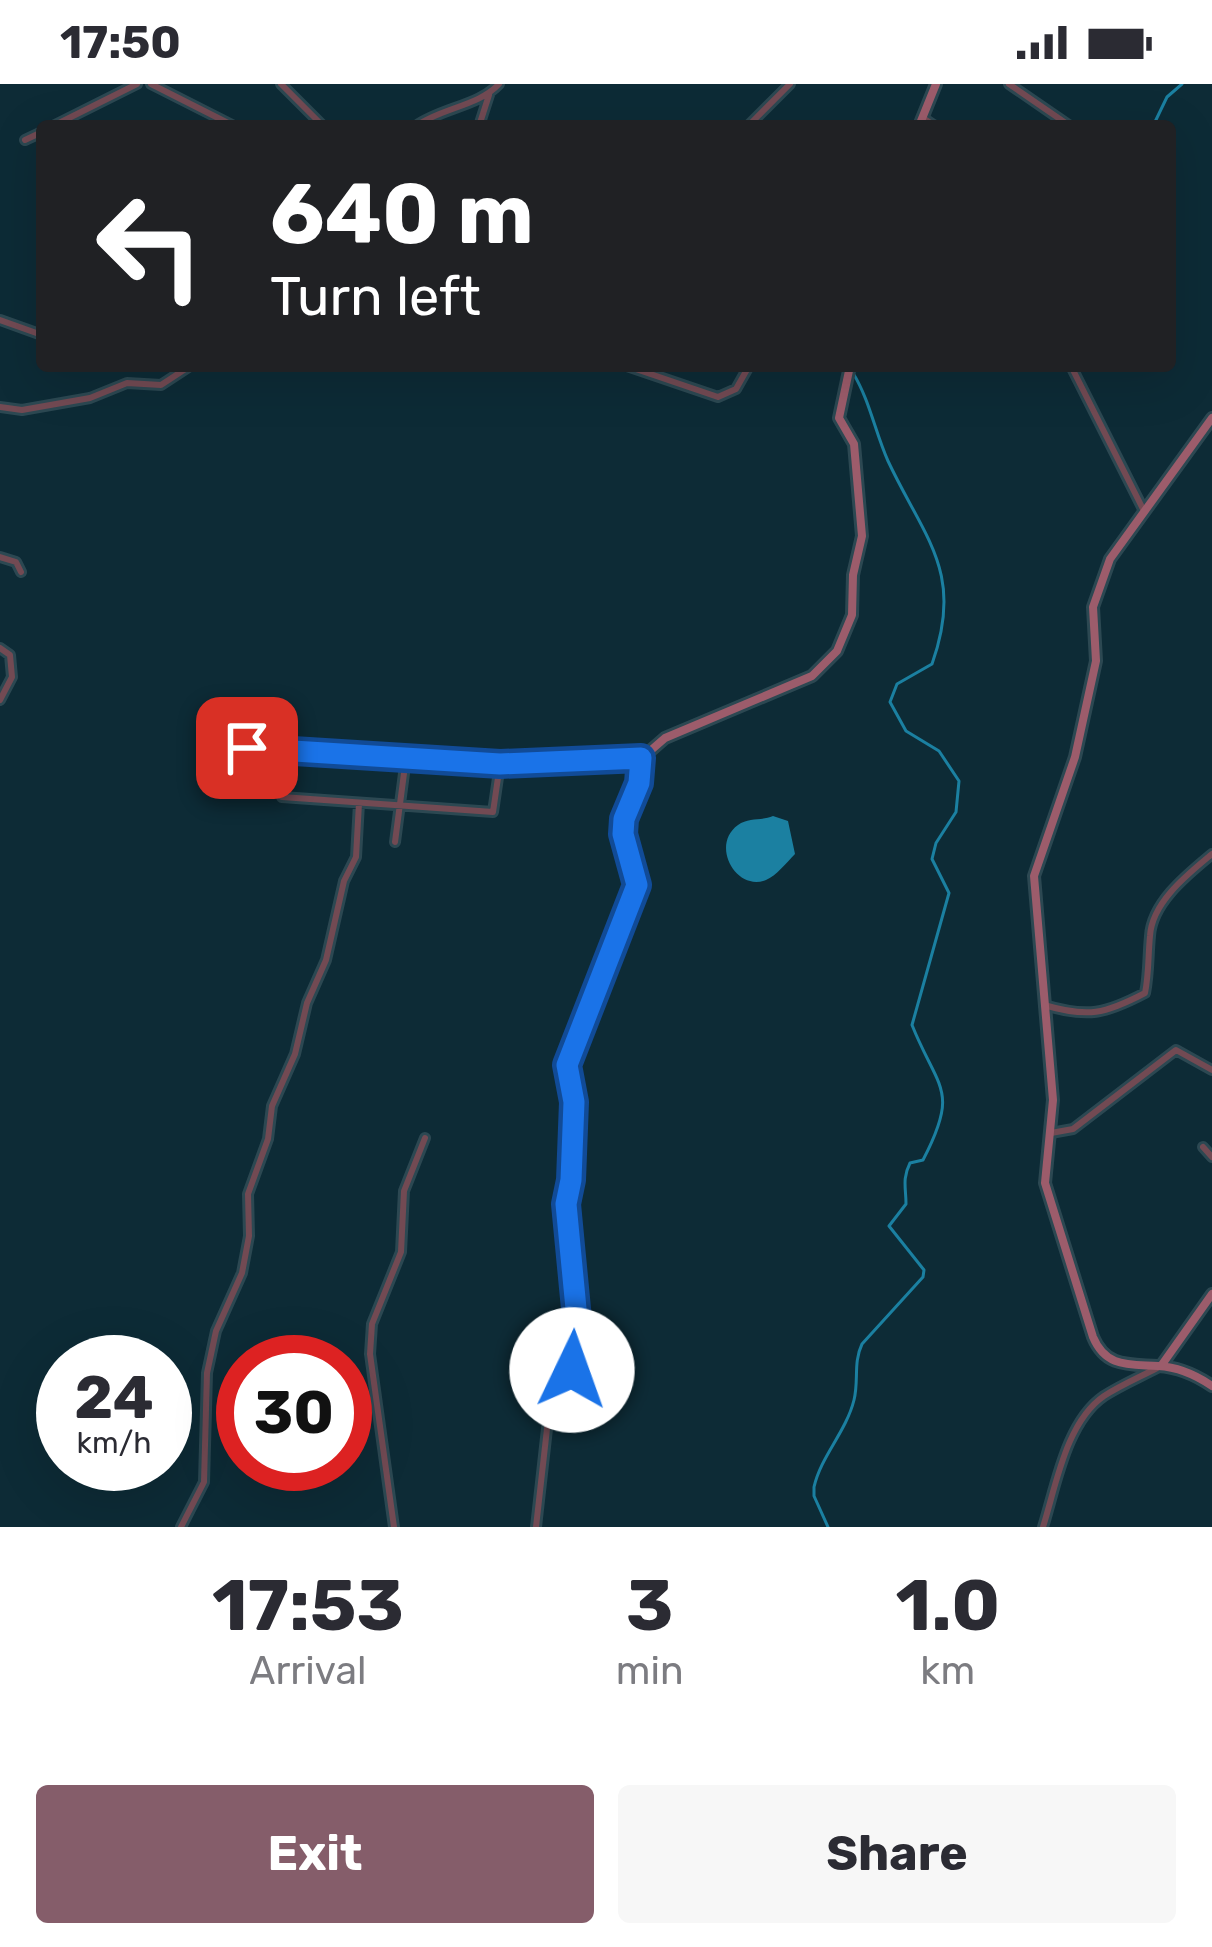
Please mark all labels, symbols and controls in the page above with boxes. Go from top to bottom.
text: 17:50 [60,16,181,69]
text: 640 m [270,164,534,264]
icon: left [72,168,228,324]
text: Turn left [270,265,481,329]
pin [196,697,298,799]
icon: arrive [214,715,280,781]
position arrow [509,1307,635,1433]
speed limit sign: 30 [216,1335,372,1491]
text: 24 [74,1362,154,1433]
text: km/h [77,1425,151,1461]
text: 17:53 [212,1563,404,1648]
text: 3 [626,1563,673,1648]
text: 1.0 [895,1563,1000,1648]
text: Arrival [249,1648,366,1694]
text: min [616,1648,684,1694]
text: km [920,1648,975,1694]
button: Exit [36,1785,594,1923]
button: Share [618,1785,1176,1923]

